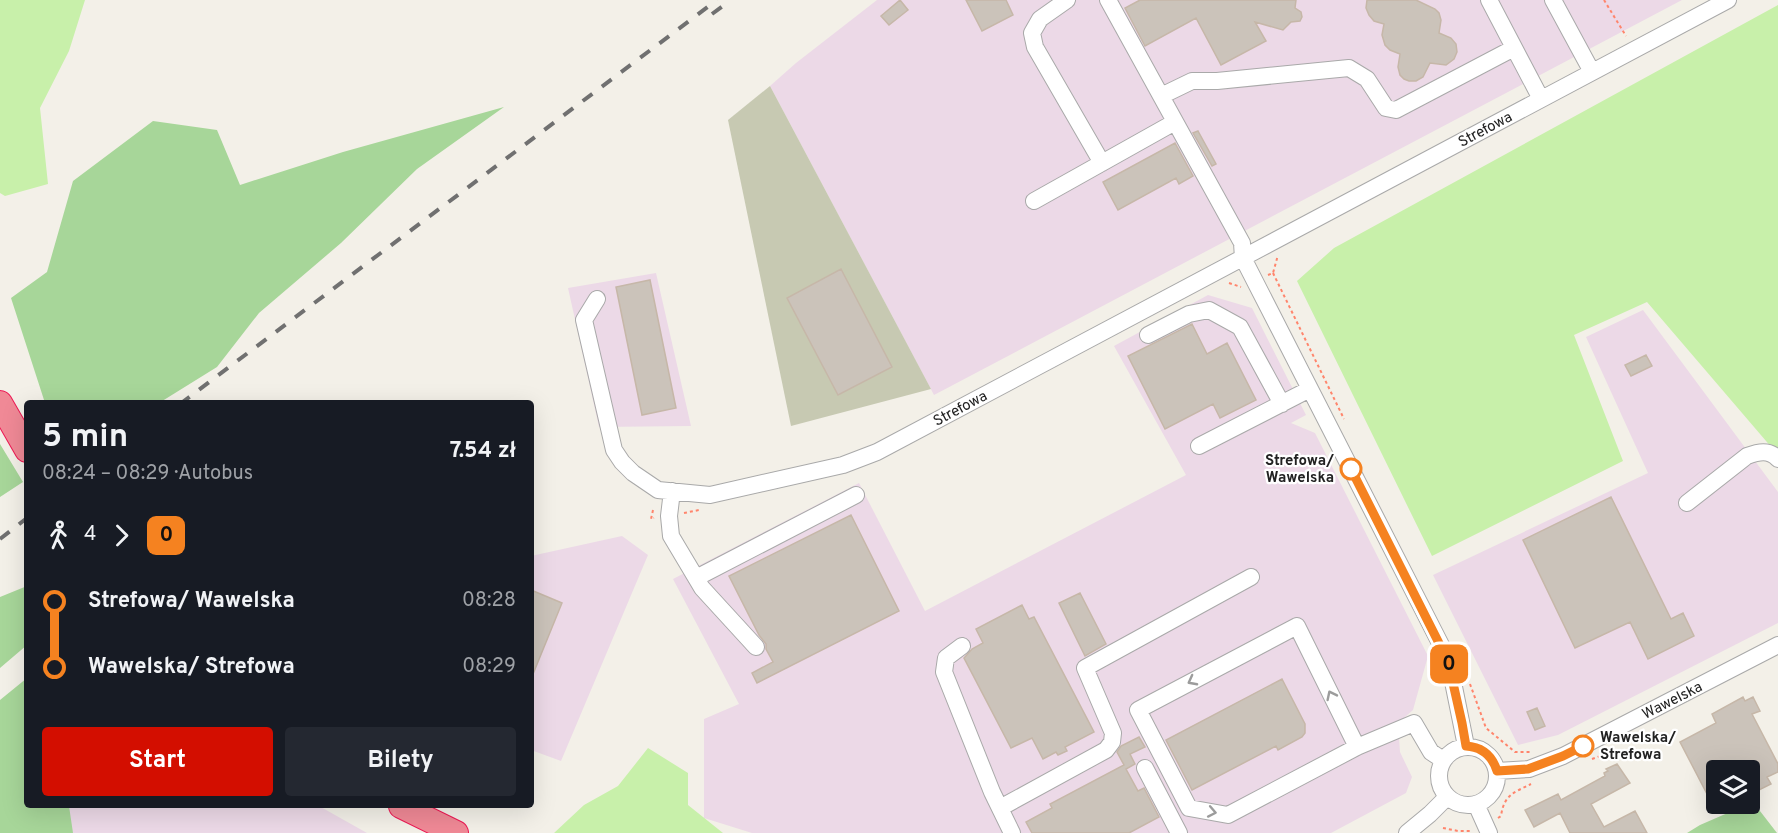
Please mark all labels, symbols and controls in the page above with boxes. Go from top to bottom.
street label: Strefowa [1455,108,1516,152]
street label: Strefowa [930,387,991,431]
text: 5 min [42,417,128,459]
text: 7.54 zł [450,438,516,465]
place label: Strefowa/ Wawelska [1265,452,1334,488]
marker: Strefowa/ Wawelska [1340,458,1362,480]
text: 08:24 – 08:29 · Autobus [42,461,253,487]
icon: walk [42,519,75,552]
icon: forward [105,519,138,552]
text: 4 [84,522,96,548]
text: 0 [159,522,173,549]
text: Strefowa/ Wawelska [88,588,295,615]
text: 08:28 [462,588,516,614]
line badge: 0 [1430,644,1468,684]
text: 0 [1442,651,1456,678]
text: Wawelska/ Strefowa [88,654,295,681]
text: 08:29 [462,654,516,680]
one-way arrow [1188,674,1198,685]
street label: Wawelska [1639,678,1706,725]
one-way arrow [1326,690,1338,701]
button: Start [42,727,273,796]
button: Bilety [285,727,516,796]
place label: Wawelska/ Strefowa [1600,729,1676,765]
marker: Wawelska/ Strefowa [1572,735,1594,757]
map controls [1706,760,1760,814]
button: layers [1706,760,1760,814]
one-way arrow [1207,805,1217,818]

